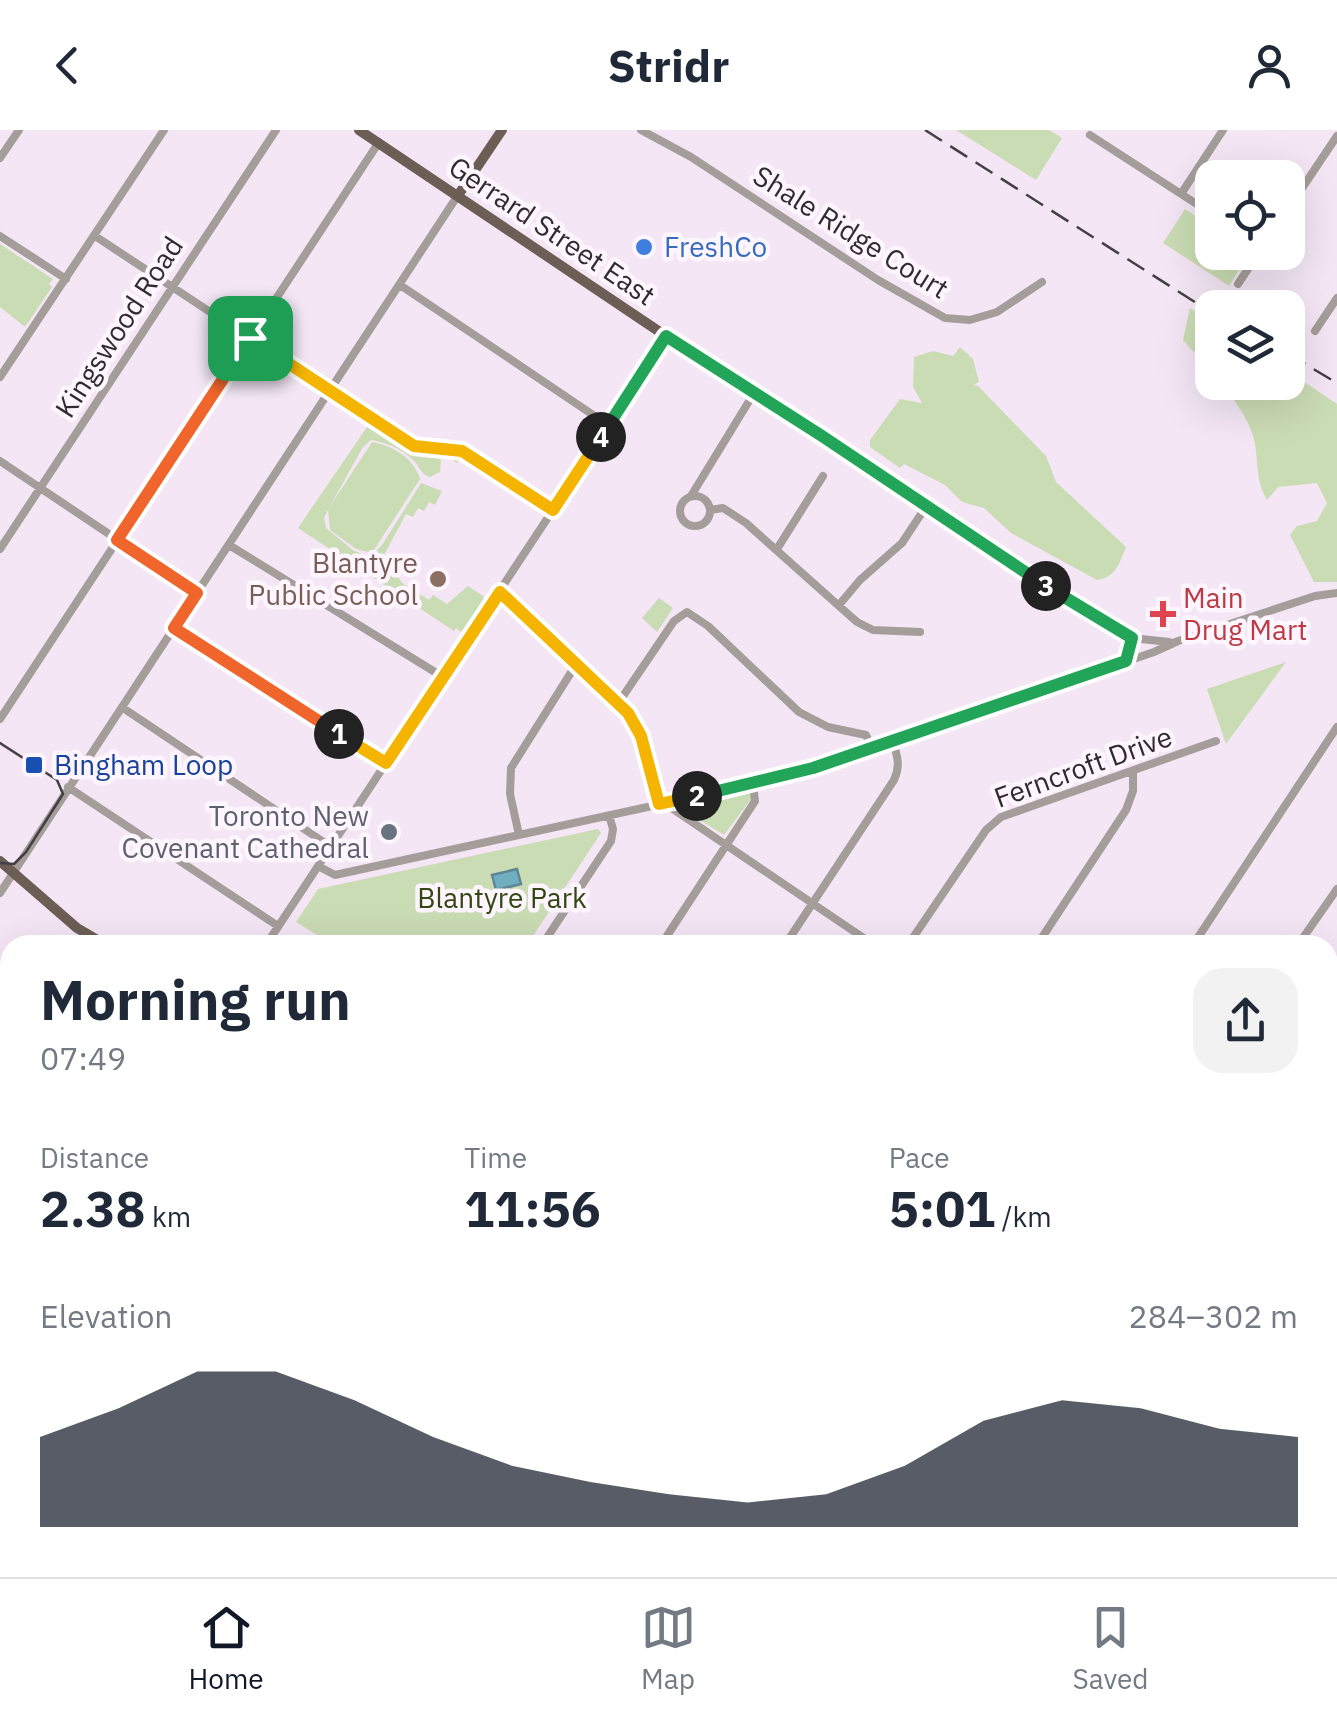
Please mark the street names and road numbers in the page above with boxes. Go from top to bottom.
street label: Gerrard Street East [442,148,663,313]
street label: Shale Ridge Court [747,157,956,307]
street label: Kingswood Road [46,229,191,424]
street label: Ferncroft Drive [989,717,1177,816]

